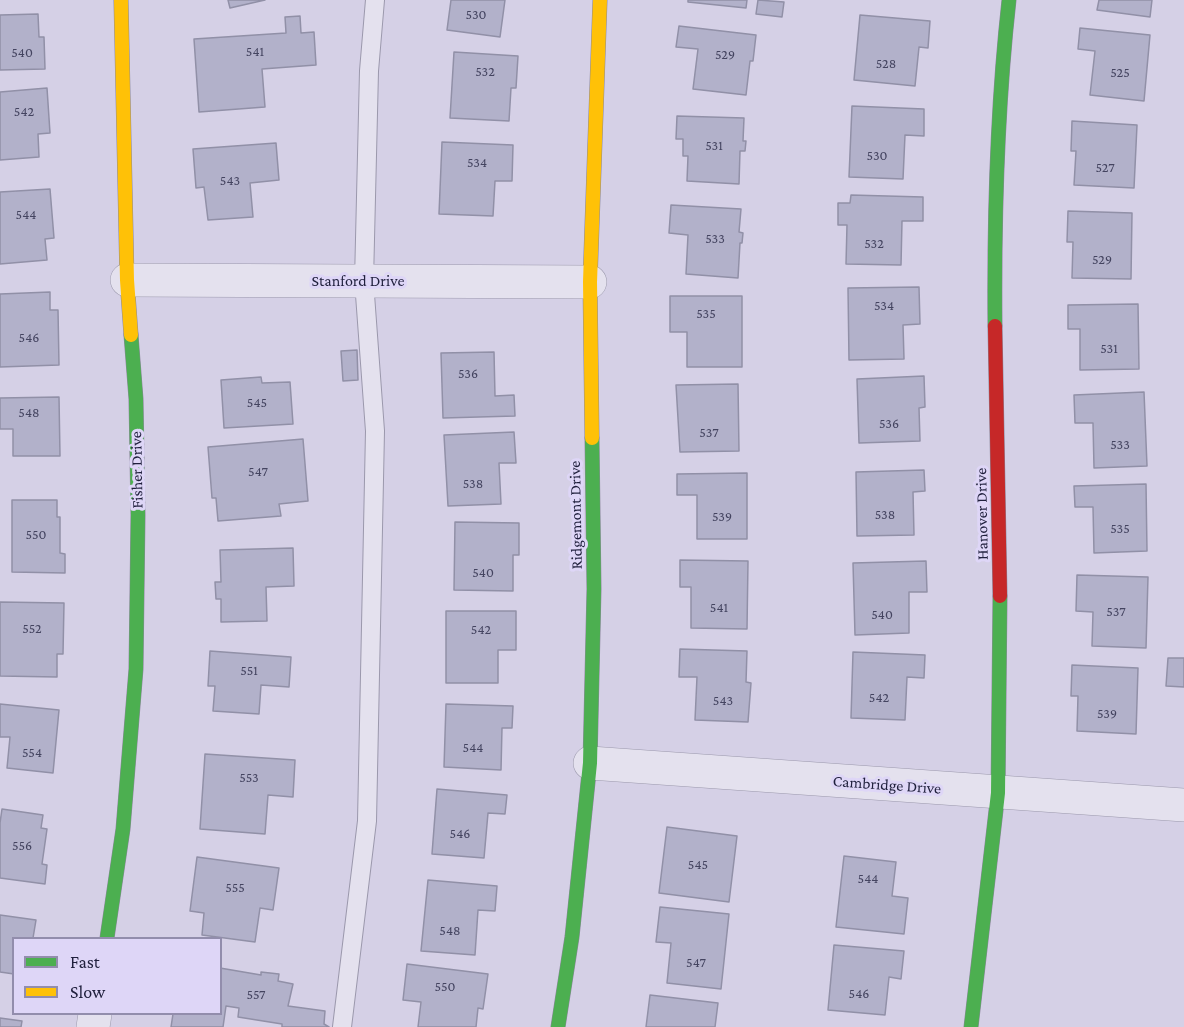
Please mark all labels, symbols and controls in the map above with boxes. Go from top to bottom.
house number: 530 [466,7,486,23]
house number: 541 [246,44,264,60]
house number: 540 [11,45,33,61]
house number: 529 [715,47,735,63]
house number: 528 [876,56,896,72]
house number: 532 [475,64,495,80]
house number: 525 [1110,65,1130,81]
house number: 542 [14,104,34,120]
house number: 531 [705,138,723,154]
house number: 530 [867,148,887,164]
house number: 534 [467,155,487,171]
house number: 527 [1095,160,1115,176]
house number: 543 [220,173,240,189]
house number: 544 [16,207,36,223]
house number: 533 [705,231,725,247]
house number: 532 [864,236,884,252]
house number: 529 [1092,252,1112,268]
street label: Stanford Drive [312,271,404,291]
house number: 534 [874,298,894,314]
house number: 535 [696,306,716,322]
house number: 546 [19,330,39,346]
house number: 531 [1100,341,1118,357]
house number: 536 [458,366,478,382]
house number: 545 [247,395,267,411]
house number: 548 [18,405,40,421]
house number: 536 [879,416,899,432]
house number: 537 [699,425,719,441]
street label: Fisher Drive [127,431,147,509]
house number: 533 [1110,437,1130,453]
street label: Ridgemont Drive [565,461,587,569]
house number: 547 [248,464,268,480]
street label: Hanover Drive [972,468,992,560]
house number: 538 [463,476,483,492]
house number: 538 [875,507,895,523]
house number: 539 [712,509,732,525]
house number: 535 [1110,521,1130,537]
house number: 550 [26,527,46,543]
house number: 540 [472,565,494,581]
house number: 541 [710,600,728,616]
house number: 537 [1106,604,1126,620]
house number: 540 [871,607,893,623]
house number: 552 [22,621,42,637]
house number: 542 [471,622,491,638]
house number: 551 [240,663,258,679]
house number: 542 [869,690,889,706]
house number: 543 [713,693,733,709]
house number: 539 [1097,706,1117,722]
house number: 544 [463,740,483,756]
house number: 554 [22,745,42,761]
house number: 553 [239,770,259,786]
street label: Cambridge Drive [832,772,942,798]
house number: 546 [450,826,470,842]
house number: 556 [12,838,32,854]
house number: 545 [688,857,708,873]
house number: 544 [858,871,878,887]
house number: 555 [225,880,245,896]
house number: 548 [439,923,461,939]
legend [12,937,222,1015]
text: Fast [70,952,100,972]
house number: 547 [686,955,706,971]
house number: 550 [435,979,455,995]
text: Slow [70,982,105,1002]
house number: 546 [849,986,869,1002]
house number: 557 [246,987,266,1003]

